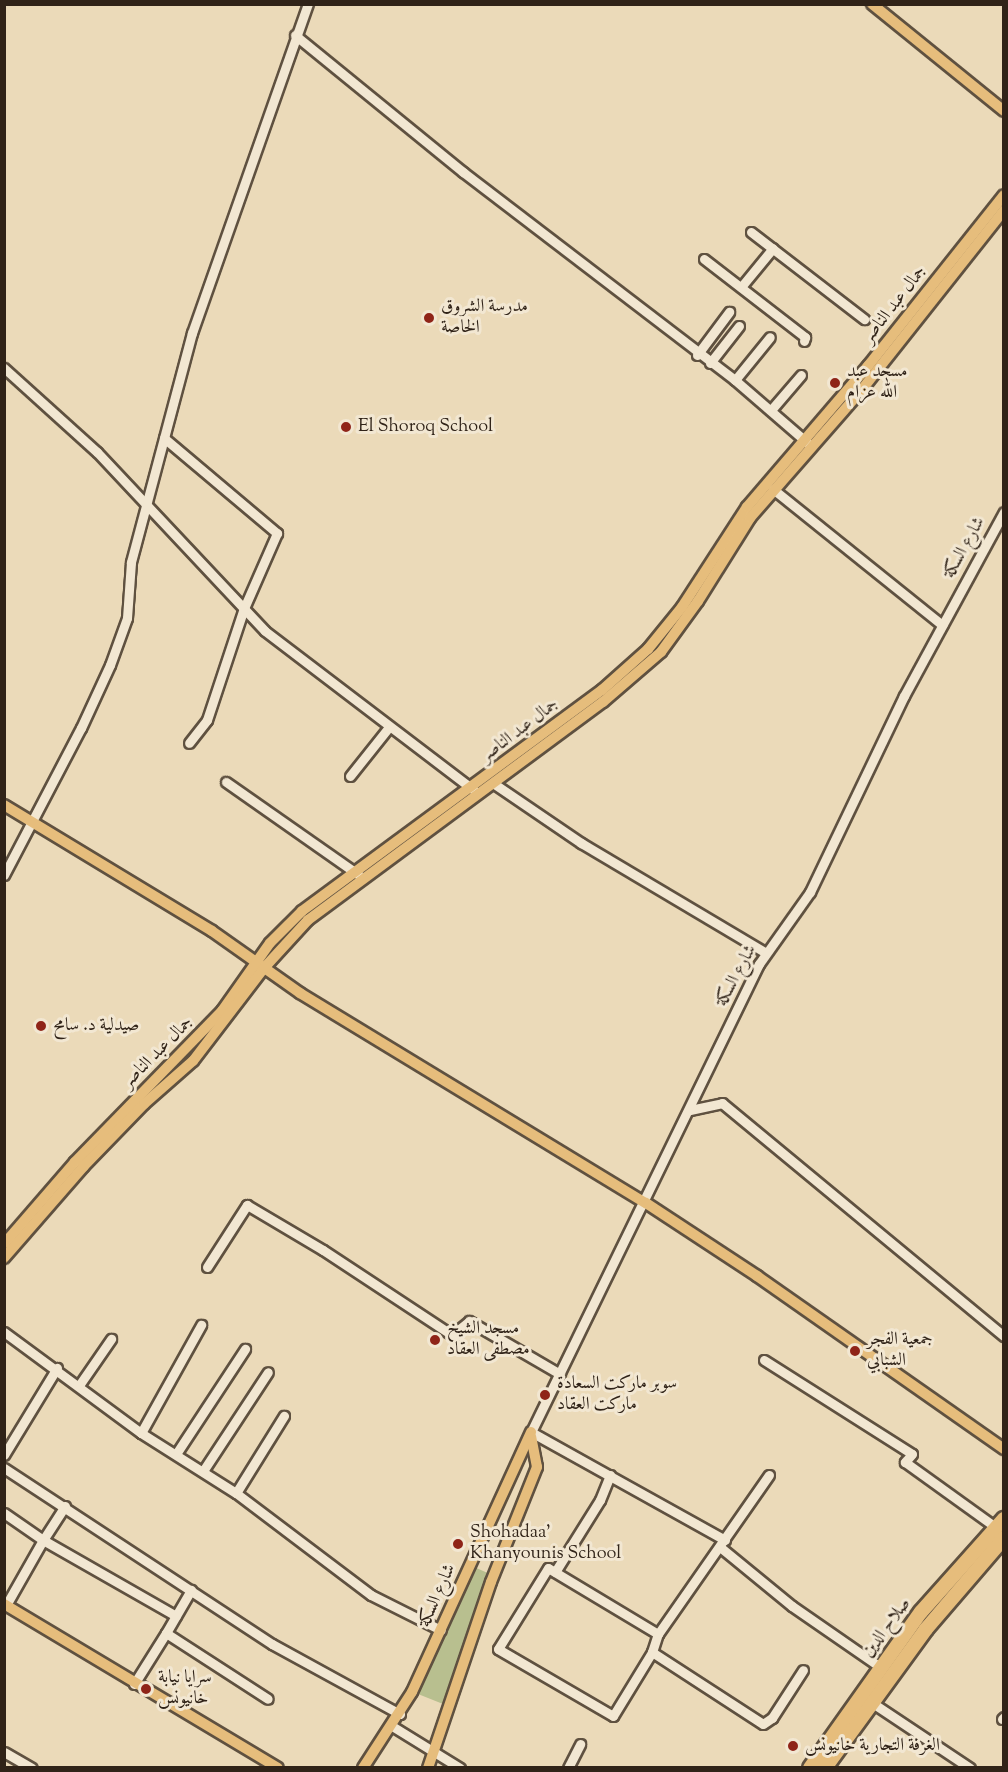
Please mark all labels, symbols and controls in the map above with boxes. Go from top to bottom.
street label: جمال عبد الناصر [858,262,932,348]
place label: مدرسة الشروق الخاصة [441,297,528,340]
marker: مدرسة الشروق الخاصة [422,311,436,325]
place label: مسجد عبد الله عزام [847,362,908,404]
marker: مسجد عبد الله عزام [828,376,842,390]
place label: El Shoroq School [358,416,493,438]
marker: El Shoroq School [339,420,353,434]
street label: شارع السكة [939,514,991,582]
street label: جمال عبد الناصر [477,695,563,767]
street label: شارع السكة [712,941,762,1011]
street label: جمال عبد الناصر [118,1013,198,1093]
place label: صيدلية د. سامح [53,1015,139,1037]
marker: صيدلية د. سامح [34,1019,48,1033]
place label: مسجد الشيخ مصطفى العقاد [447,1319,530,1362]
place label: جمعية الفجر الشبابي [867,1330,933,1372]
marker: مسجد الشيخ مصطفى العقاد [428,1333,442,1347]
marker: جمعية الفجر الشبابي [848,1344,862,1358]
place label: سوبر ماركت السعادة ماركت العقاد [557,1374,677,1416]
marker: سوبر ماركت السعادة ماركت العقاد [538,1388,552,1402]
place label: Shohadaa' Khanyounis School [470,1523,621,1565]
marker: Shohadaa' Khanyounis School [451,1537,465,1551]
street label: شارع السكة [415,1561,461,1631]
street label: صلاح الدين [858,1594,916,1662]
place label: سرايا نيابة خانيونس [158,1668,212,1710]
marker: سرايا نيابة خانيونس [139,1682,153,1696]
place label: الغرفة التجارية خانيونس [805,1735,940,1757]
marker: الغرفة التجارية خانيونس [786,1739,800,1753]

